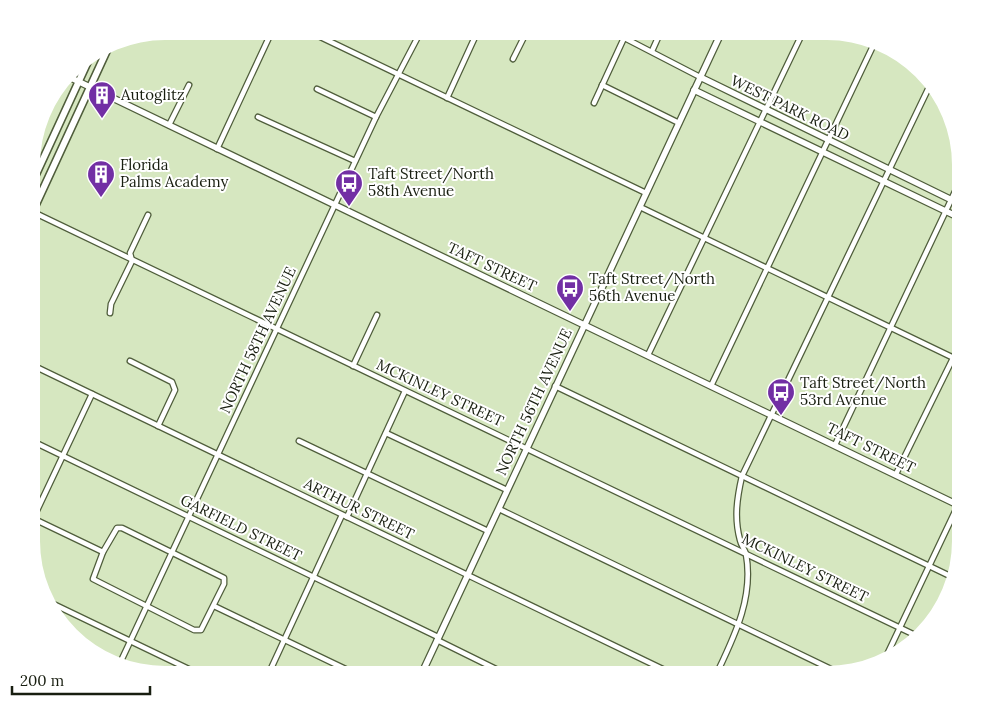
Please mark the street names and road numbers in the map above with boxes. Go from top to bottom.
street label: WEST PARK ROAD [728,71,853,144]
street label: TAFT STREET [445,238,540,296]
street label: NORTH 58TH AVENUE [215,263,300,416]
street label: NORTH 56TH AVENUE [491,325,576,478]
street label: MCKINLEY STREET [374,355,507,431]
street label: TAFT STREET [824,418,919,477]
street label: ARTHUR STREET [300,473,418,544]
street label: GARFIELD STREET [178,490,305,565]
street label: MCKINLEY STREET [739,529,872,607]

